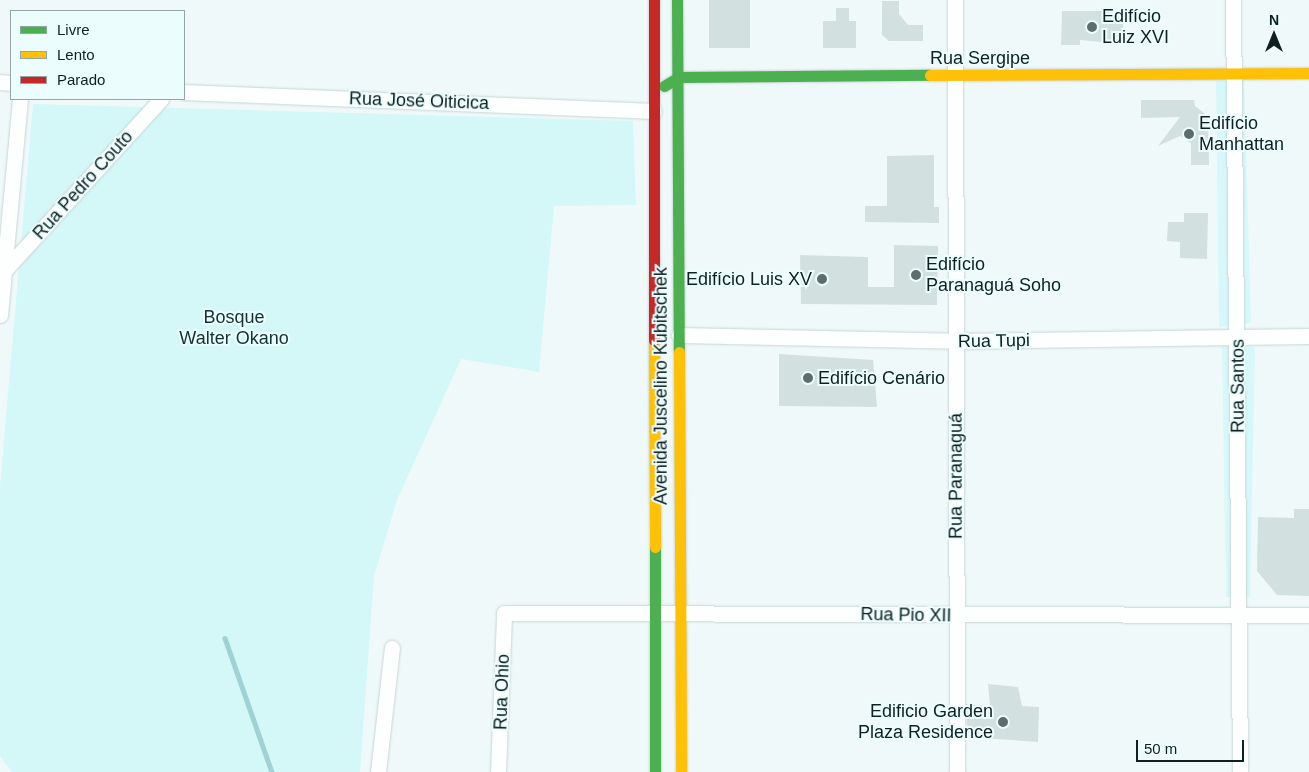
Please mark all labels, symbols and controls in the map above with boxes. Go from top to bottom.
place label: Edifício Luiz XVI [1102,6,1169,48]
legend [10,10,185,100]
north arrow [1249,10,1299,60]
text: N [1269,12,1279,28]
text: Livre [57,21,90,38]
marker: Edifício Luiz XVI [1086,21,1098,33]
text: Lento [57,46,95,63]
street label: Rua Sergipe [930,47,1030,69]
text: Parado [57,71,105,88]
street label: Rua José Oiticica [349,88,489,114]
place label: Edifício Manhattan [1199,113,1284,156]
street label: Rua Pedro Couto [28,126,138,244]
marker: Edifício Manhattan [1183,128,1195,140]
place label: Edifício Paranaguá Soho [926,254,1061,296]
street label: Avenida Juscelino Kubitschek [650,267,672,505]
place label: Edifício Luis XV [686,268,812,290]
marker: Edifício Paranaguá Soho [910,269,922,281]
marker: Edifício Luis XV [816,273,828,285]
park label: Bosque Walter Okano [179,307,289,350]
street label: Rua Tupi [958,330,1030,352]
street label: Rua Santos [1227,339,1249,433]
place label: Edifício Cenário [818,367,945,389]
marker: Edifício Cenário [802,372,814,384]
street label: Rua Paranaguá [945,413,967,539]
street label: Rua Pio XII [860,603,952,627]
street label: Rua Ohio [490,654,514,730]
place label: Edificio Garden Plaza Residence [858,701,993,744]
marker: Edificio Garden Plaza Residence [997,716,1009,728]
scale bar [1139,730,1246,762]
text: 50 m [1144,740,1177,757]

